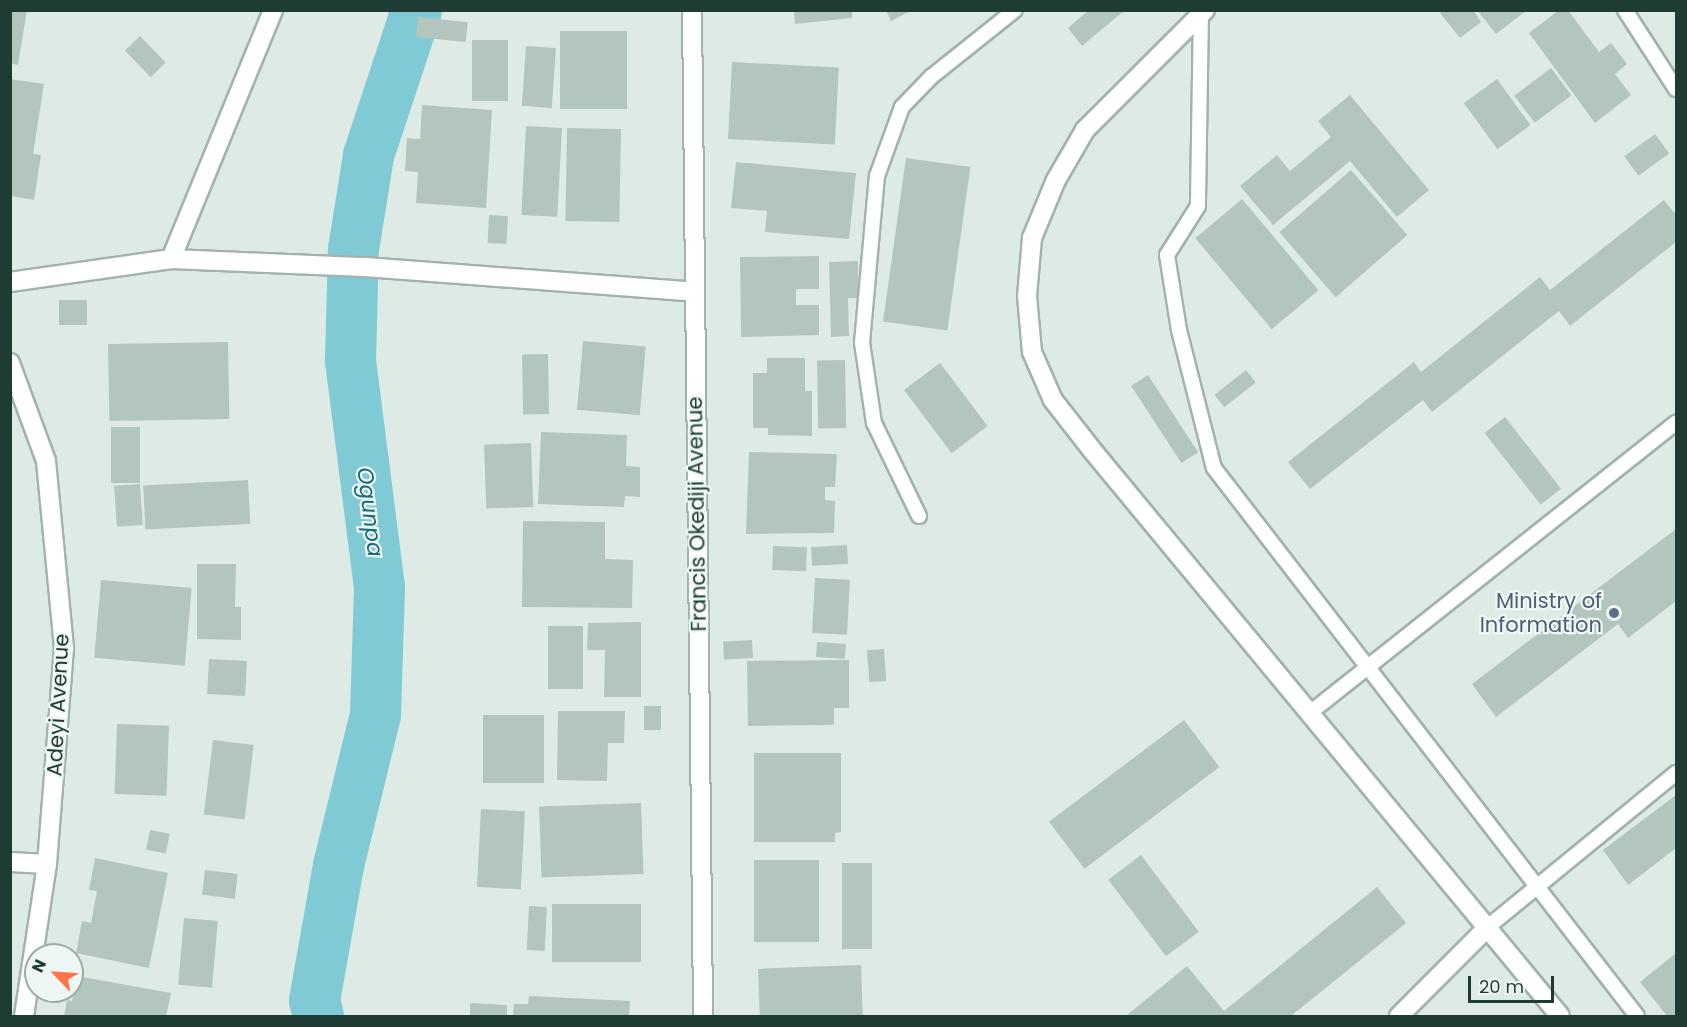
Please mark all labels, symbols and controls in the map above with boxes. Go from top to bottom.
street label: Francis Okediji Avenue [682,396,712,632]
water label: Ogunpa [351,466,389,558]
place label: Ministry of Information [1480,588,1602,638]
marker: Ministry of Information [1607,606,1621,620]
street label: Adeyi Avenue [42,633,74,777]
north arrow [24,943,84,1003]
text: N [26,956,52,976]
scale bar [1471,964,1556,1002]
text: 20 m [1479,974,1524,999]

